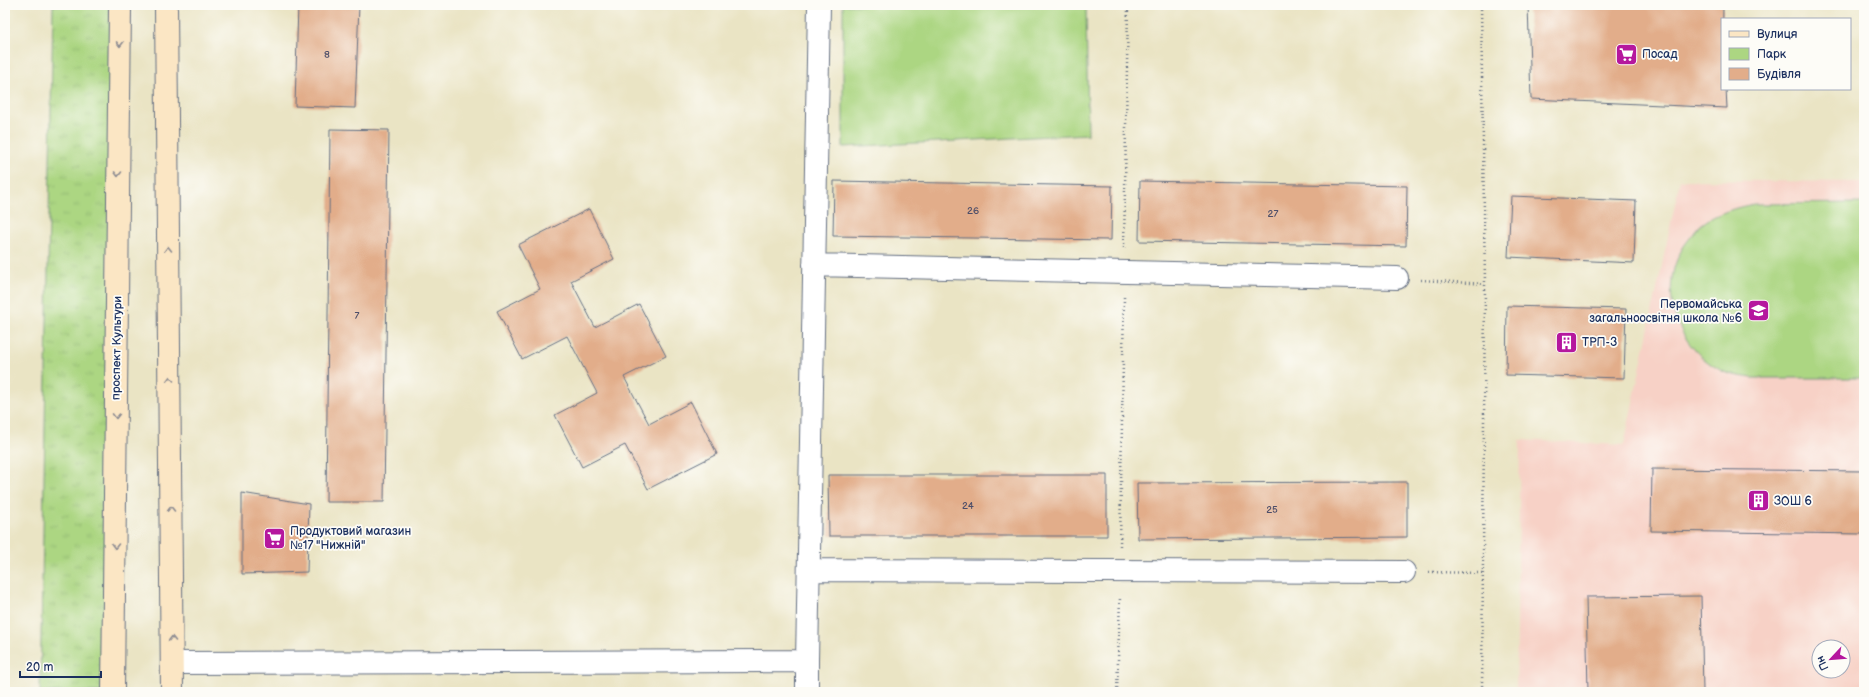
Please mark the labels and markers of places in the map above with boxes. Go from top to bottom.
supermarket icon: Посад [1613,41,1639,67]
place label: Посад [1642,47,1678,62]
place label: Первомайська загальноосвітня школа №6 [1589,297,1742,326]
school or university icon: Первомайська загальноосвітня школа №6 [1745,298,1771,324]
building icon: ТРП-3 [1553,329,1579,355]
place label: ТРП-3 [1582,335,1617,350]
building icon: ЗОШ 6 [1745,488,1771,514]
place label: ЗОШ 6 [1774,494,1812,509]
place label: Продуктовий магазин №17 "Нижній" [290,524,411,553]
supermarket icon: Продуктовий магазин №17 "Нижній" [262,525,288,551]

